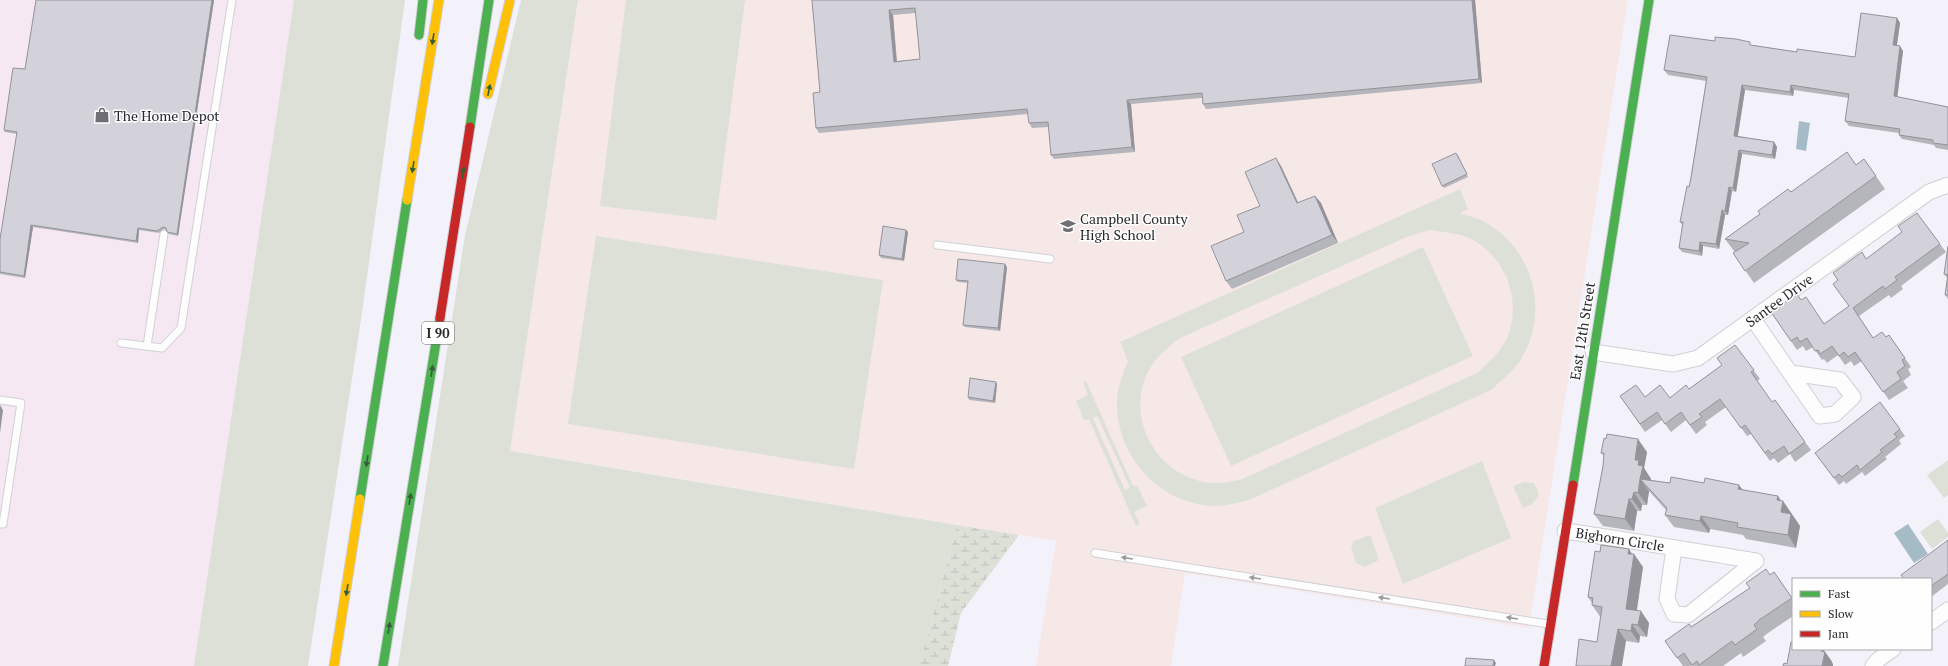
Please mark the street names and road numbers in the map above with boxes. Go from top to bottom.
street label: Santee Drive [1741,269,1817,331]
street label: East 12th Street [1565,280,1599,381]
road number: I 90 [422,322,454,344]
street label: Bighorn Circle [1574,523,1666,555]

